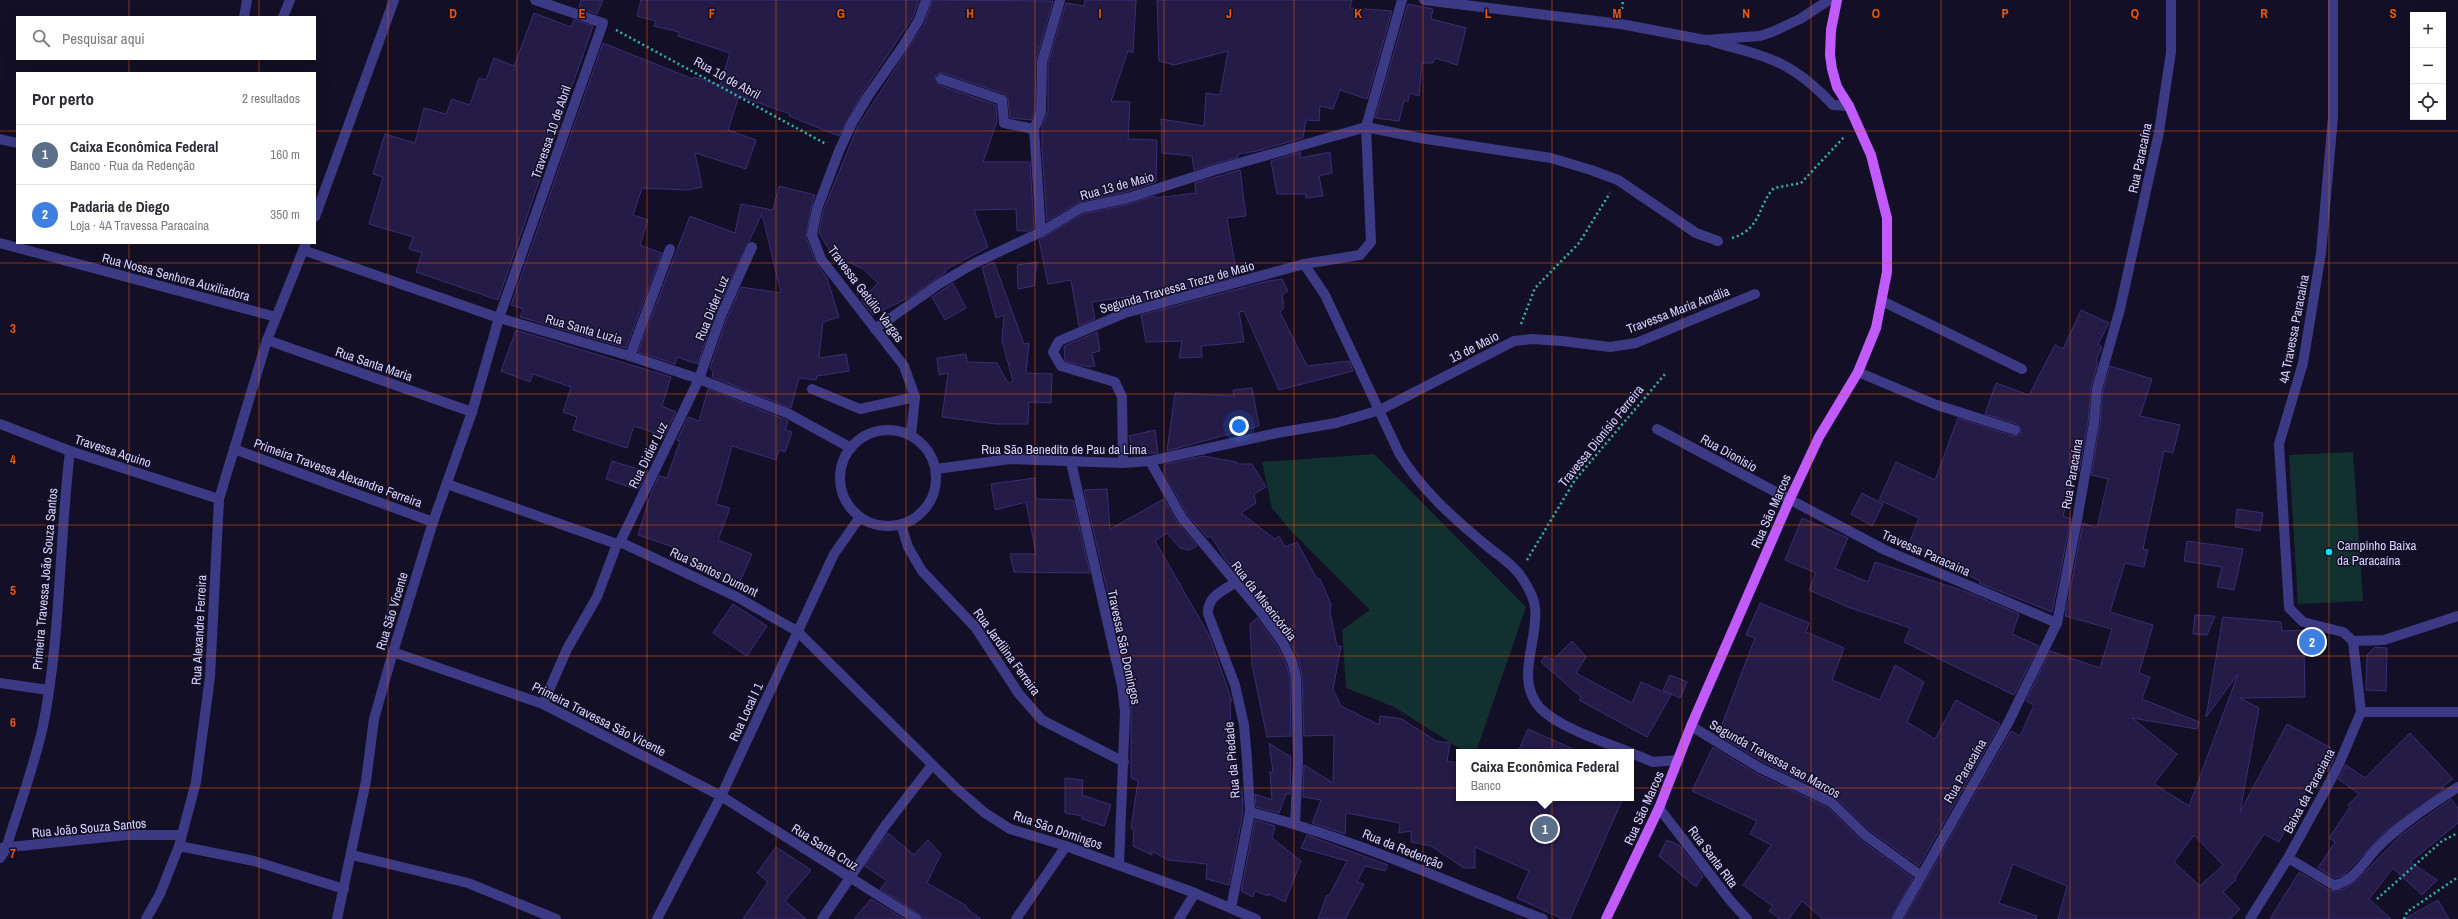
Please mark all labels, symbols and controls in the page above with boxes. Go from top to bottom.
text: D [449,5,457,22]
text: E [578,5,586,22]
text: F [709,5,716,22]
text: G [837,5,845,22]
text: H [966,5,974,22]
text: I [1099,5,1102,22]
text: J [1226,5,1232,22]
text: K [1354,5,1362,22]
text: L [1485,5,1492,22]
text: M [1613,5,1622,22]
text: N [1742,5,1750,22]
text: O [1872,5,1880,22]
text: P [2001,5,2009,22]
text: Q [2131,5,2139,22]
text: R [2260,5,2268,22]
text: S [2389,5,2397,22]
map controls [2410,12,2446,120]
button: + [2410,12,2446,48]
search box [16,16,316,60]
icon: search [30,27,52,49]
text: Pesquisar aqui [62,28,145,49]
button: − [2410,48,2446,84]
street label: Rua 10 de Abril [691,53,763,103]
street label: Travessa 10 de Abril [527,83,575,181]
button: locate [2410,84,2446,120]
text: Por perto [32,87,94,110]
text: 2 resultados [242,90,300,107]
street label: Rua Paracaína [2124,121,2156,195]
text: Caixa Econômica Federal [70,136,218,157]
text: 1 [42,146,48,163]
text: 160 m [270,146,300,163]
text: Banco · Rua da Redenção [70,157,195,174]
street label: Rua 13 de Maio [1078,168,1156,204]
text: Padaria de Diego [70,196,170,217]
text: 2 [42,206,48,223]
text: 350 m [270,206,300,223]
text: Loja · 4A Travessa Paracaina [70,217,209,234]
street label: Travessa Getúlio Vargas [824,242,908,346]
street label: Rua Nossa Senhora Auxiliadora [100,249,252,305]
street label: Segunda Travessa Treze de Maio [1098,257,1256,317]
street label: Rua Dider Luz [691,273,733,343]
street label: 4A Travessa Paracaina [2275,273,2313,385]
street label: Travessa Maria Amália [1624,282,1732,338]
street label: Rua Santa Luzia [543,310,625,348]
text: 3 [10,320,16,337]
street label: 13 de Maio [1446,327,1502,367]
street label: Rua Santa Maria [333,343,415,385]
street label: Travessa Dionísio Ferreira [1555,381,1647,490]
your location [1229,416,1249,436]
street label: Rua Didier Luz [625,419,671,491]
street label: Rua Dionisio [1698,430,1760,476]
street label: Travessa Aquino [73,431,154,471]
street label: Primeira Travessa Alexandre Ferreira [252,435,425,511]
street label: Rua Paracaína [2057,437,2087,510]
street label: Rua São Benedito de Pau da Lima [981,441,1147,458]
text: 4 [10,451,16,468]
street label: Rua São Marcos [1747,471,1795,551]
street label: Primeira Travessa João Souza Santos [29,487,61,671]
street label: Travessa Paracaina [1879,526,1973,580]
place label: Campinho Baixa da Paracaína [2337,537,2416,569]
street label: Rua Santos Dumont [667,543,761,601]
marker: Campinho Baixa da Paracaína [2324,547,2334,557]
street label: Rua da Misericórdia [1228,558,1300,644]
street label: Rua São Vicente [372,570,412,652]
street label: Rua Alexandre Ferreira [188,574,210,686]
text: 5 [10,582,16,599]
street label: Travessa São Domingos [1104,588,1144,706]
street label: Rua Jardilina Ferreira [970,605,1044,699]
pin: 2 [2299,627,2325,657]
street label: Primeira Travessa São Vicente [529,678,669,760]
street label: Rua Local I 1 [725,680,767,744]
text: 6 [10,714,16,731]
street label: Segunda Travessa sao Marcos [1707,716,1843,802]
street label: Rua da Piedade [1220,721,1244,799]
street label: Rua Paracaína [1940,736,1990,806]
street label: Baixa da Paraciana [2280,746,2339,836]
popup [1456,749,1634,801]
text: Caixa Econômica Federal [1471,756,1619,777]
street label: Rua São Marcos [1620,768,1668,848]
text: Banco [1471,777,1501,794]
street label: Rua São Domingos [1011,807,1105,853]
pin: 1 [1532,814,1558,844]
street label: Rua João Souza Santos [31,815,147,841]
street label: Rua Santa Cruz [788,820,862,874]
street label: Rua Santa RIta [1684,823,1742,891]
street label: Rua da Redenção [1360,825,1446,873]
text: 7 [10,845,16,862]

